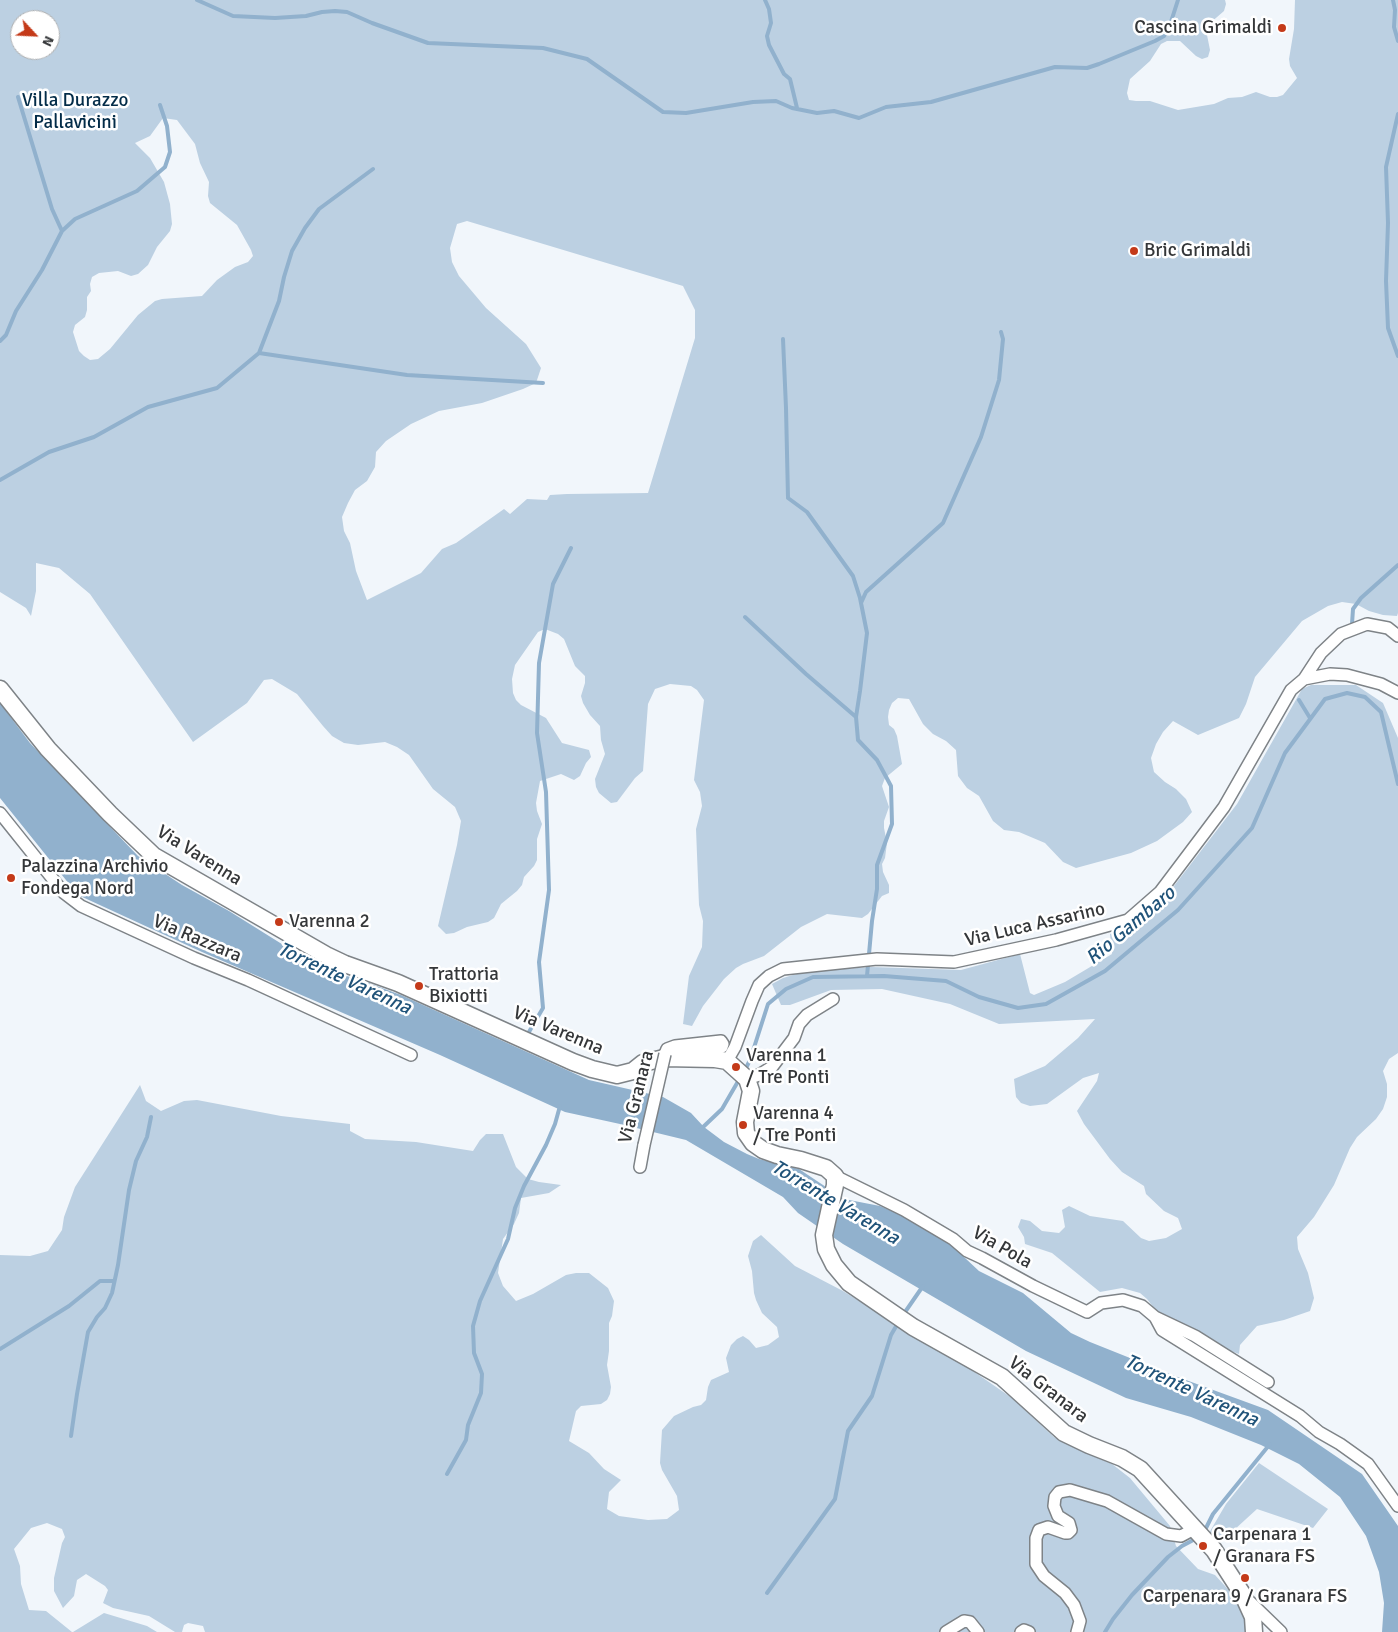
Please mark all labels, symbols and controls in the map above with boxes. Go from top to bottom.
north arrow [10,10,60,60]
place label: Cascina Grimaldi [1134,17,1272,39]
marker: Cascina Grimaldi [1276,22,1288,34]
text: N [38,33,58,49]
park label: Villa Durazzo Pallavicini [22,90,128,134]
place label: Bric Grimaldi [1144,240,1251,262]
marker: Bric Grimaldi [1128,245,1140,257]
street label: Via Varenna [152,821,246,891]
place label: Palazzina Archivio Fondega Nord [21,856,168,900]
marker: Palazzina Archivio Fondega Nord [5,872,17,884]
water label: Rio Gambaro [1081,882,1181,970]
street label: Via Luca Assarino [963,898,1107,952]
street label: Via Razzara [149,910,245,968]
place label: Varenna 2 [289,911,370,933]
marker: Varenna 2 [273,916,285,928]
water label: Torrente Varenna [273,938,415,1020]
place label: Trattoria Bixiotti [429,964,499,1008]
marker: Trattoria Bixiotti [413,980,425,992]
street label: Via Varenna [509,1002,607,1060]
place label: Varenna 1 / Tre Ponti [746,1045,829,1089]
street label: Via Granara [614,1048,660,1146]
marker: Varenna 1 / Tre Ponti [730,1061,742,1073]
place label: Varenna 4 / Tre Ponti [753,1103,836,1147]
marker: Varenna 4 / Tre Ponti [737,1119,749,1131]
water label: Torrente Varenna [767,1155,903,1251]
street label: Via Pola [968,1222,1036,1274]
water label: Torrente Varenna [1120,1350,1262,1432]
street label: Via Granara [1004,1352,1092,1428]
place label: Carpenara 1 / Granara FS [1213,1524,1315,1568]
marker: Carpenara 1 / Granara FS [1197,1540,1209,1552]
marker: Carpenara 9 / Granara FS [1239,1572,1251,1584]
place label: Carpenara 9 / Granara FS [1143,1586,1347,1608]

